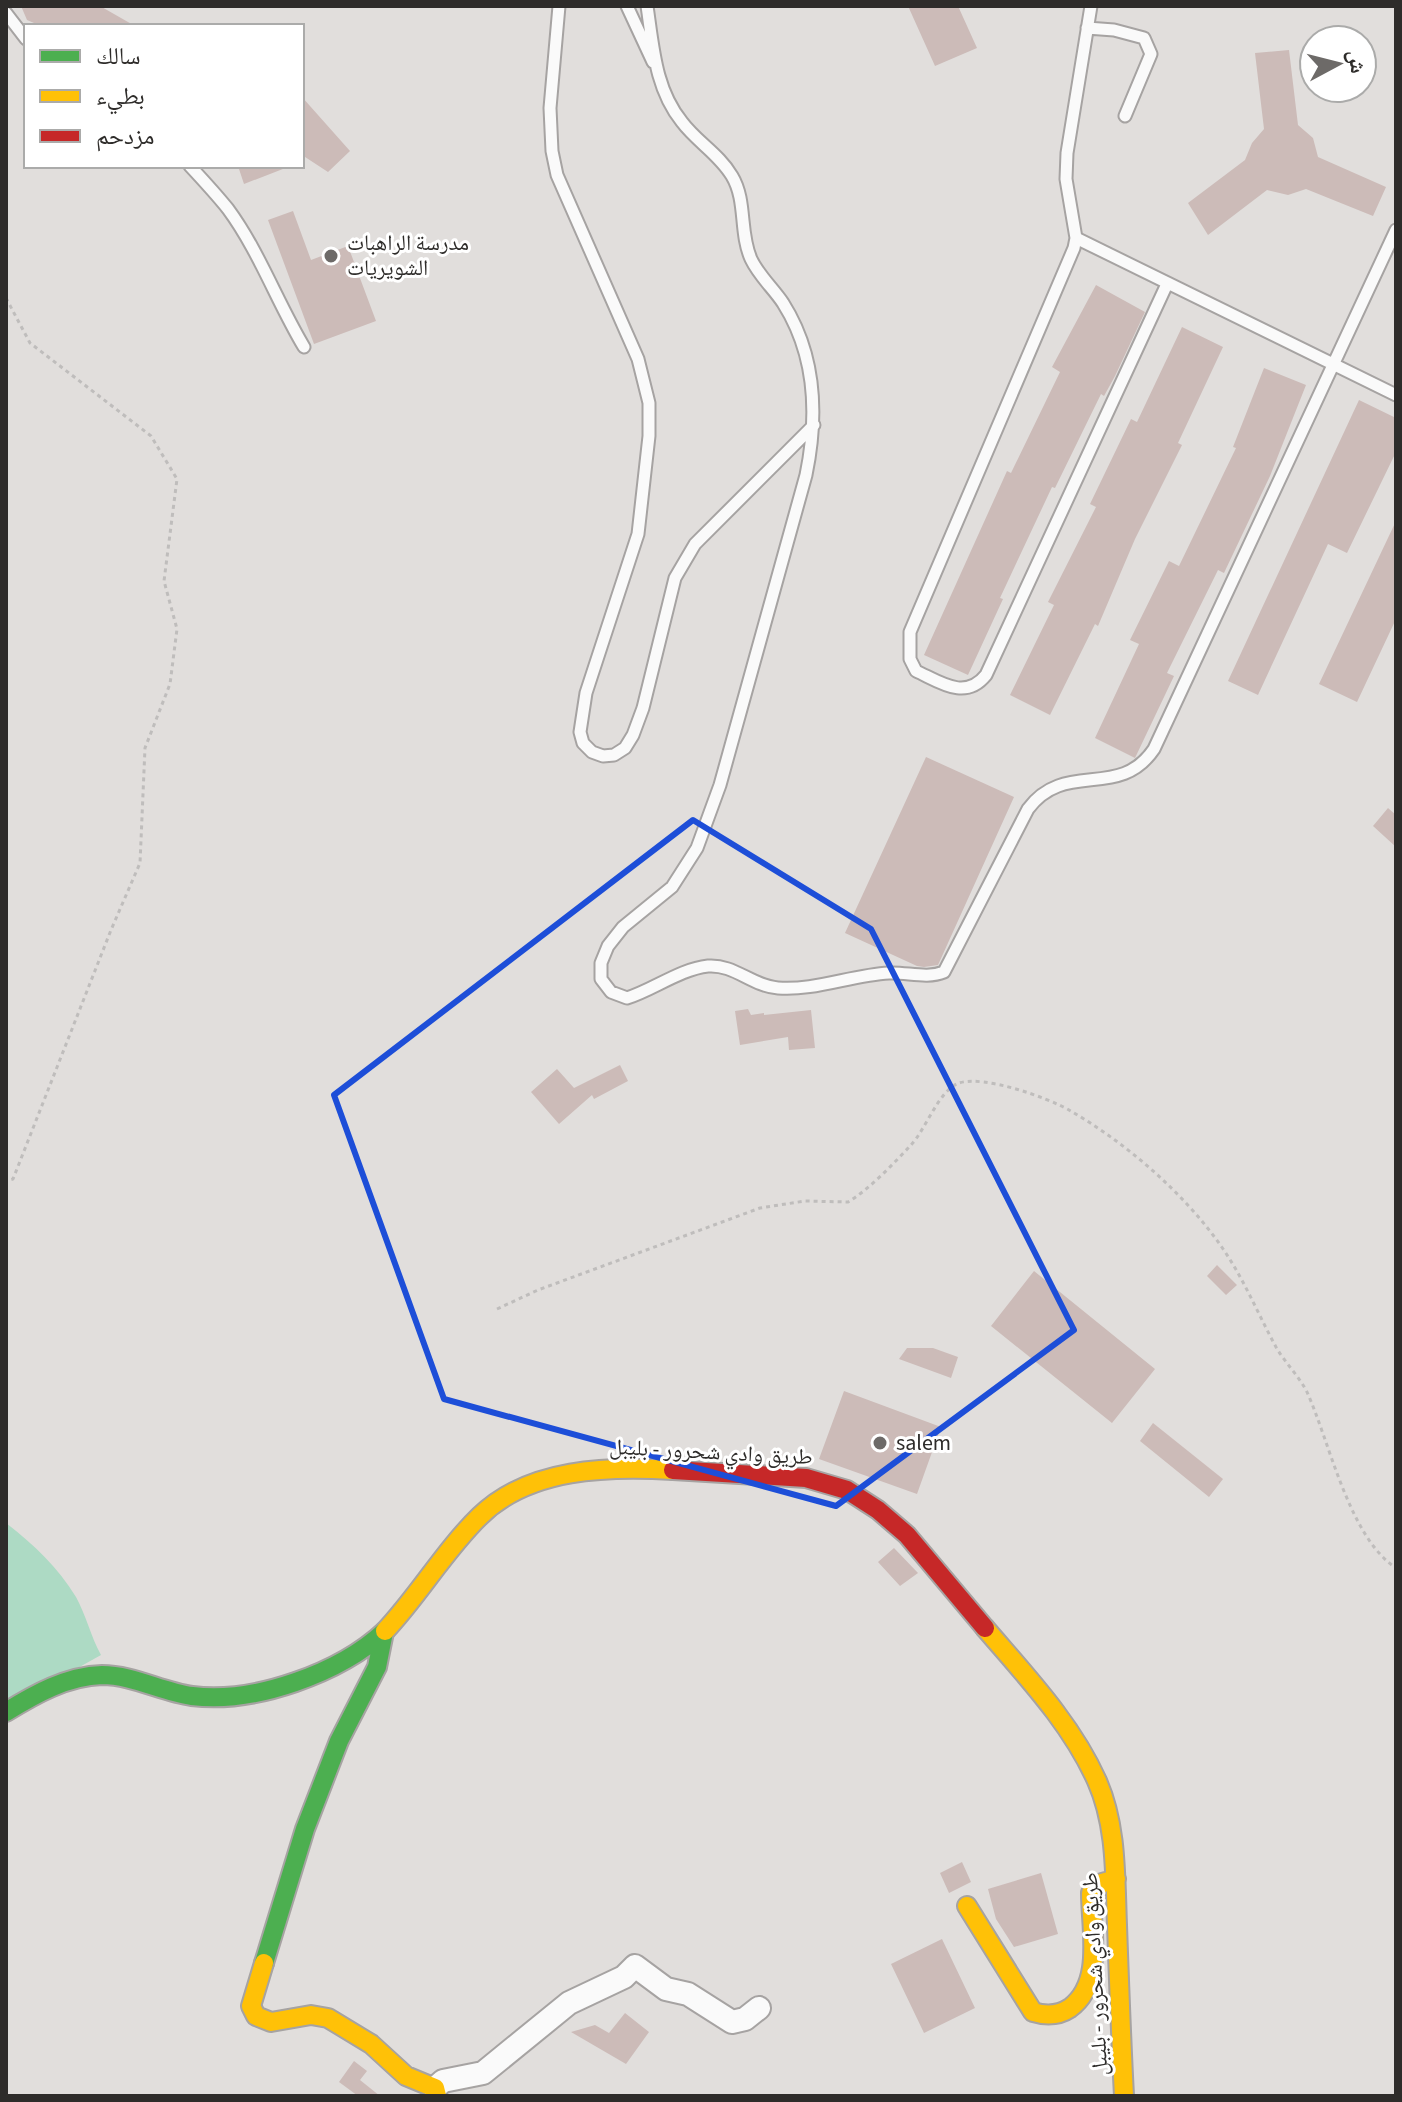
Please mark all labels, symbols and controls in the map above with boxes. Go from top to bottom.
legend [24,24,304,168]
north arrow [1298,24,1378,104]
text: سالك [96,39,141,74]
text: ش [1340,48,1374,75]
text: بطيء [96,79,145,115]
text: مزدحم [96,119,155,154]
place label: مدرسة الراهبات الشويريات [347,227,469,284]
marker: مدرسة الراهبات الشويريات [322,247,340,265]
place label: salem [896,1427,951,1459]
street label: طريق وادي شحرور - بليبل [609,1431,813,1474]
marker: salem [871,1434,889,1452]
street label: طريق وادي شحرور - بليبل [1074,1872,1117,2076]

